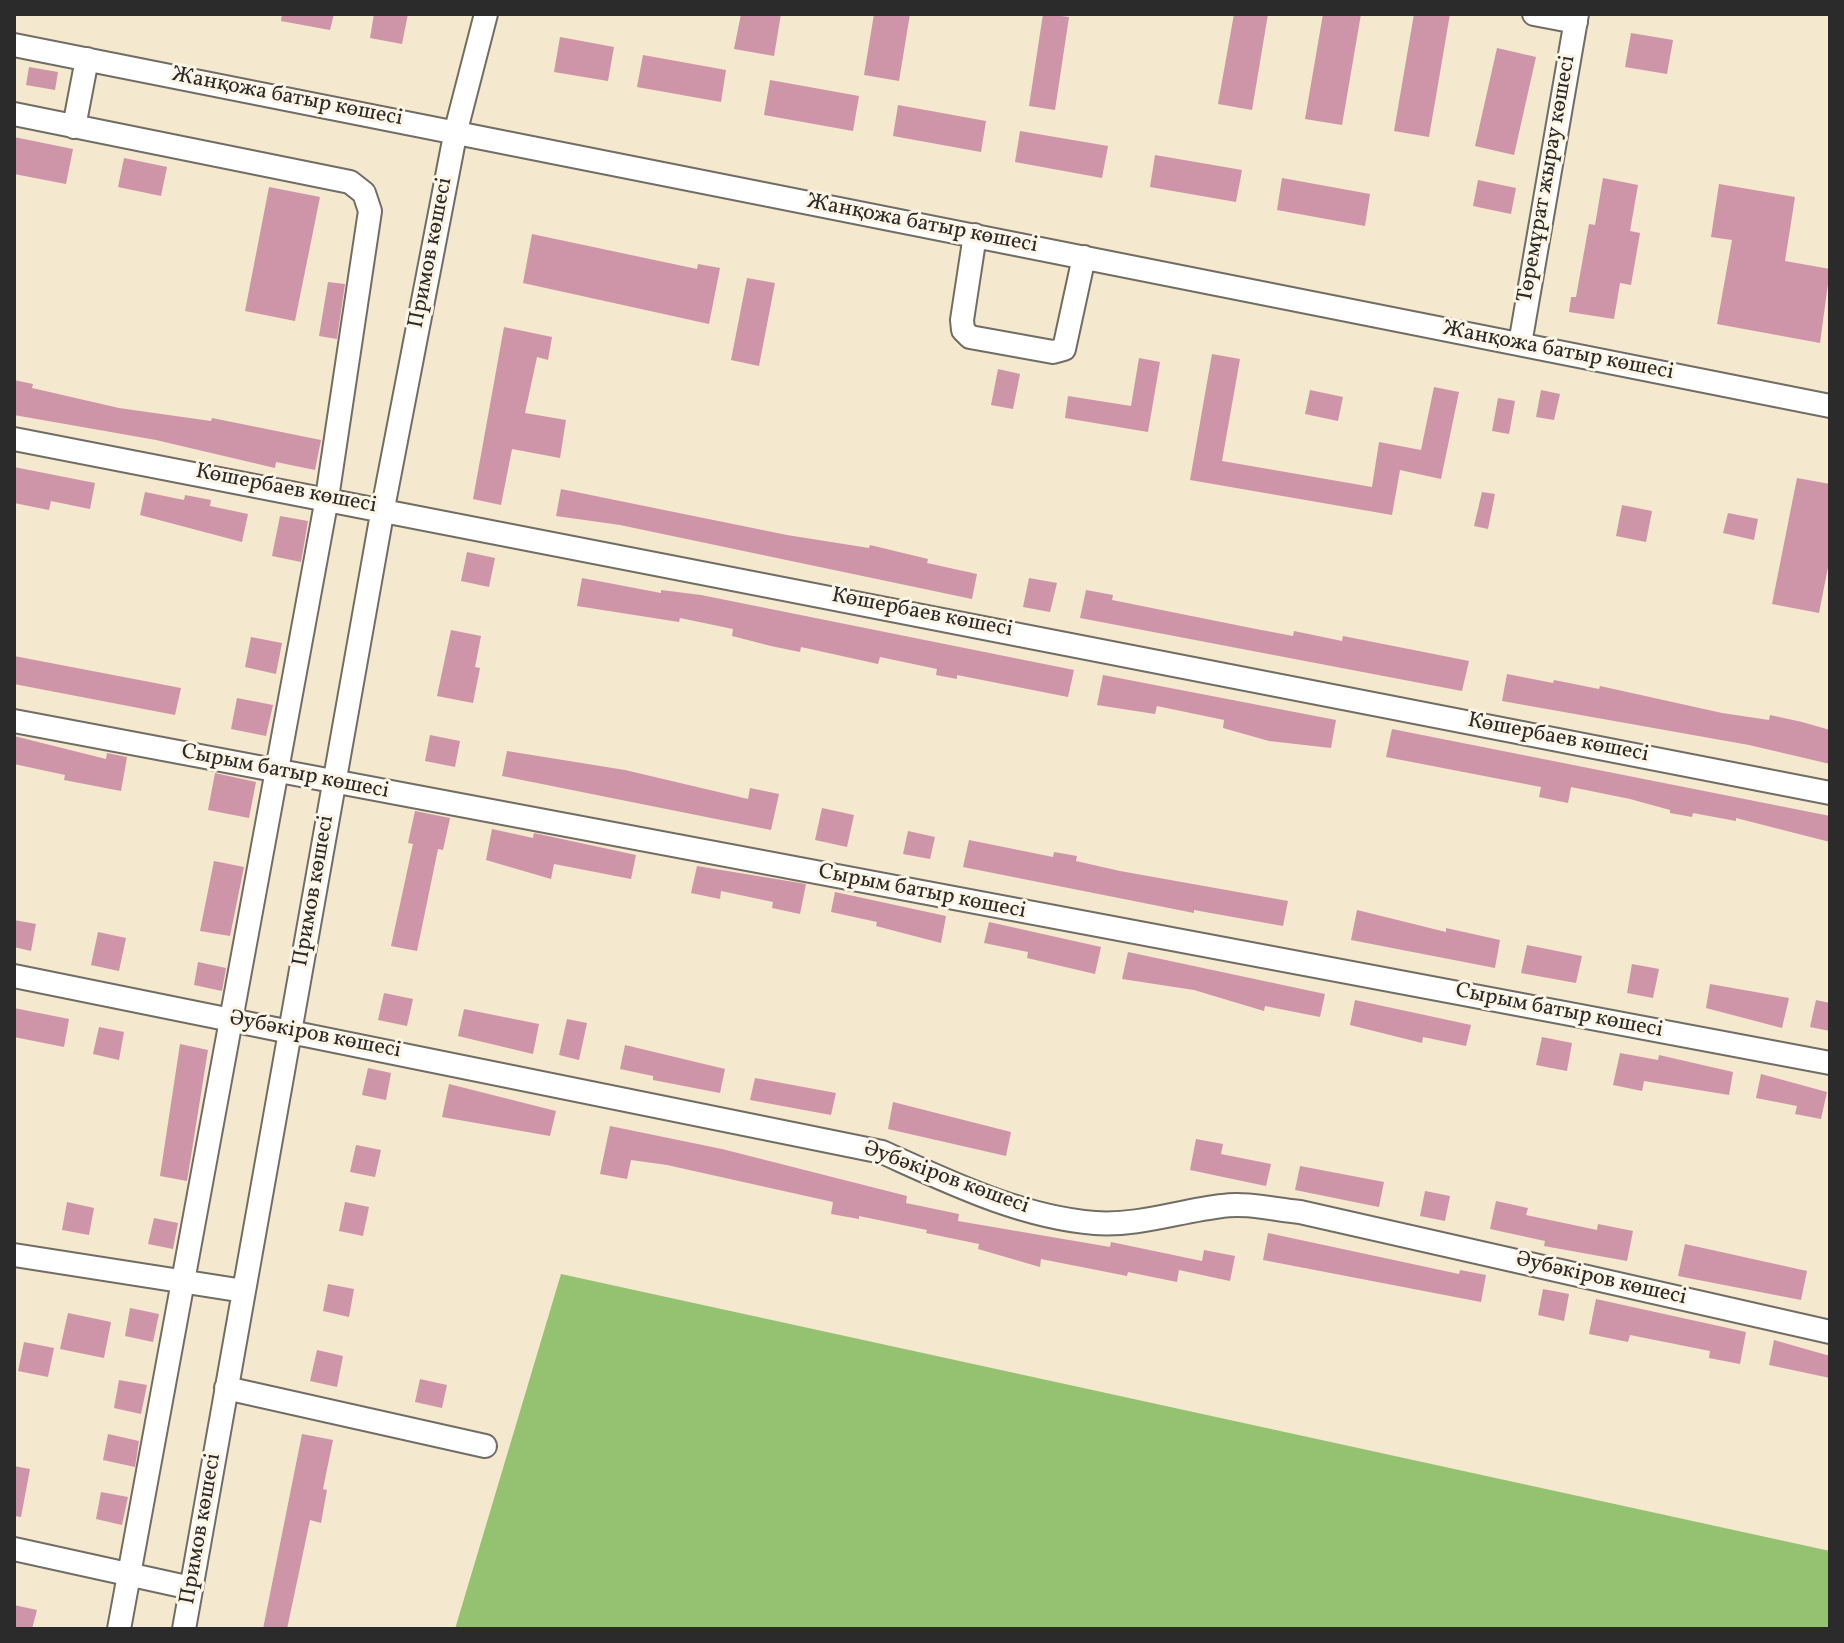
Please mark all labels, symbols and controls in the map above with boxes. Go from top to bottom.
street label: Төремұрат жырау көшесі [1513,53,1583,305]
street label: Жанқожа батыр көшесі [169,63,405,133]
street label: Примов көшесі [404,175,460,331]
street label: Жанқожа батыр көшесі [804,190,1040,260]
street label: Жанқожа батыр көшесі [1440,317,1676,387]
street label: Көшербаев көшесі [193,459,379,521]
street label: Көшербаев көшесі [829,583,1015,645]
street label: Көшербаев көшесі [1465,708,1651,770]
street label: Сырым батыр көшесі [179,740,391,806]
street label: Примов көшесі [289,813,341,969]
street label: Сырым батыр көшесі [816,860,1028,926]
street label: Сырым батыр көшесі [1453,979,1665,1045]
street label: Әубәкіров көшесі [227,1006,403,1066]
street label: Әубәкіров көшесі [860,1137,1032,1221]
street label: Әубәкіров көшесі [1513,1248,1689,1312]
street label: Примов көшесі [176,1451,228,1607]

